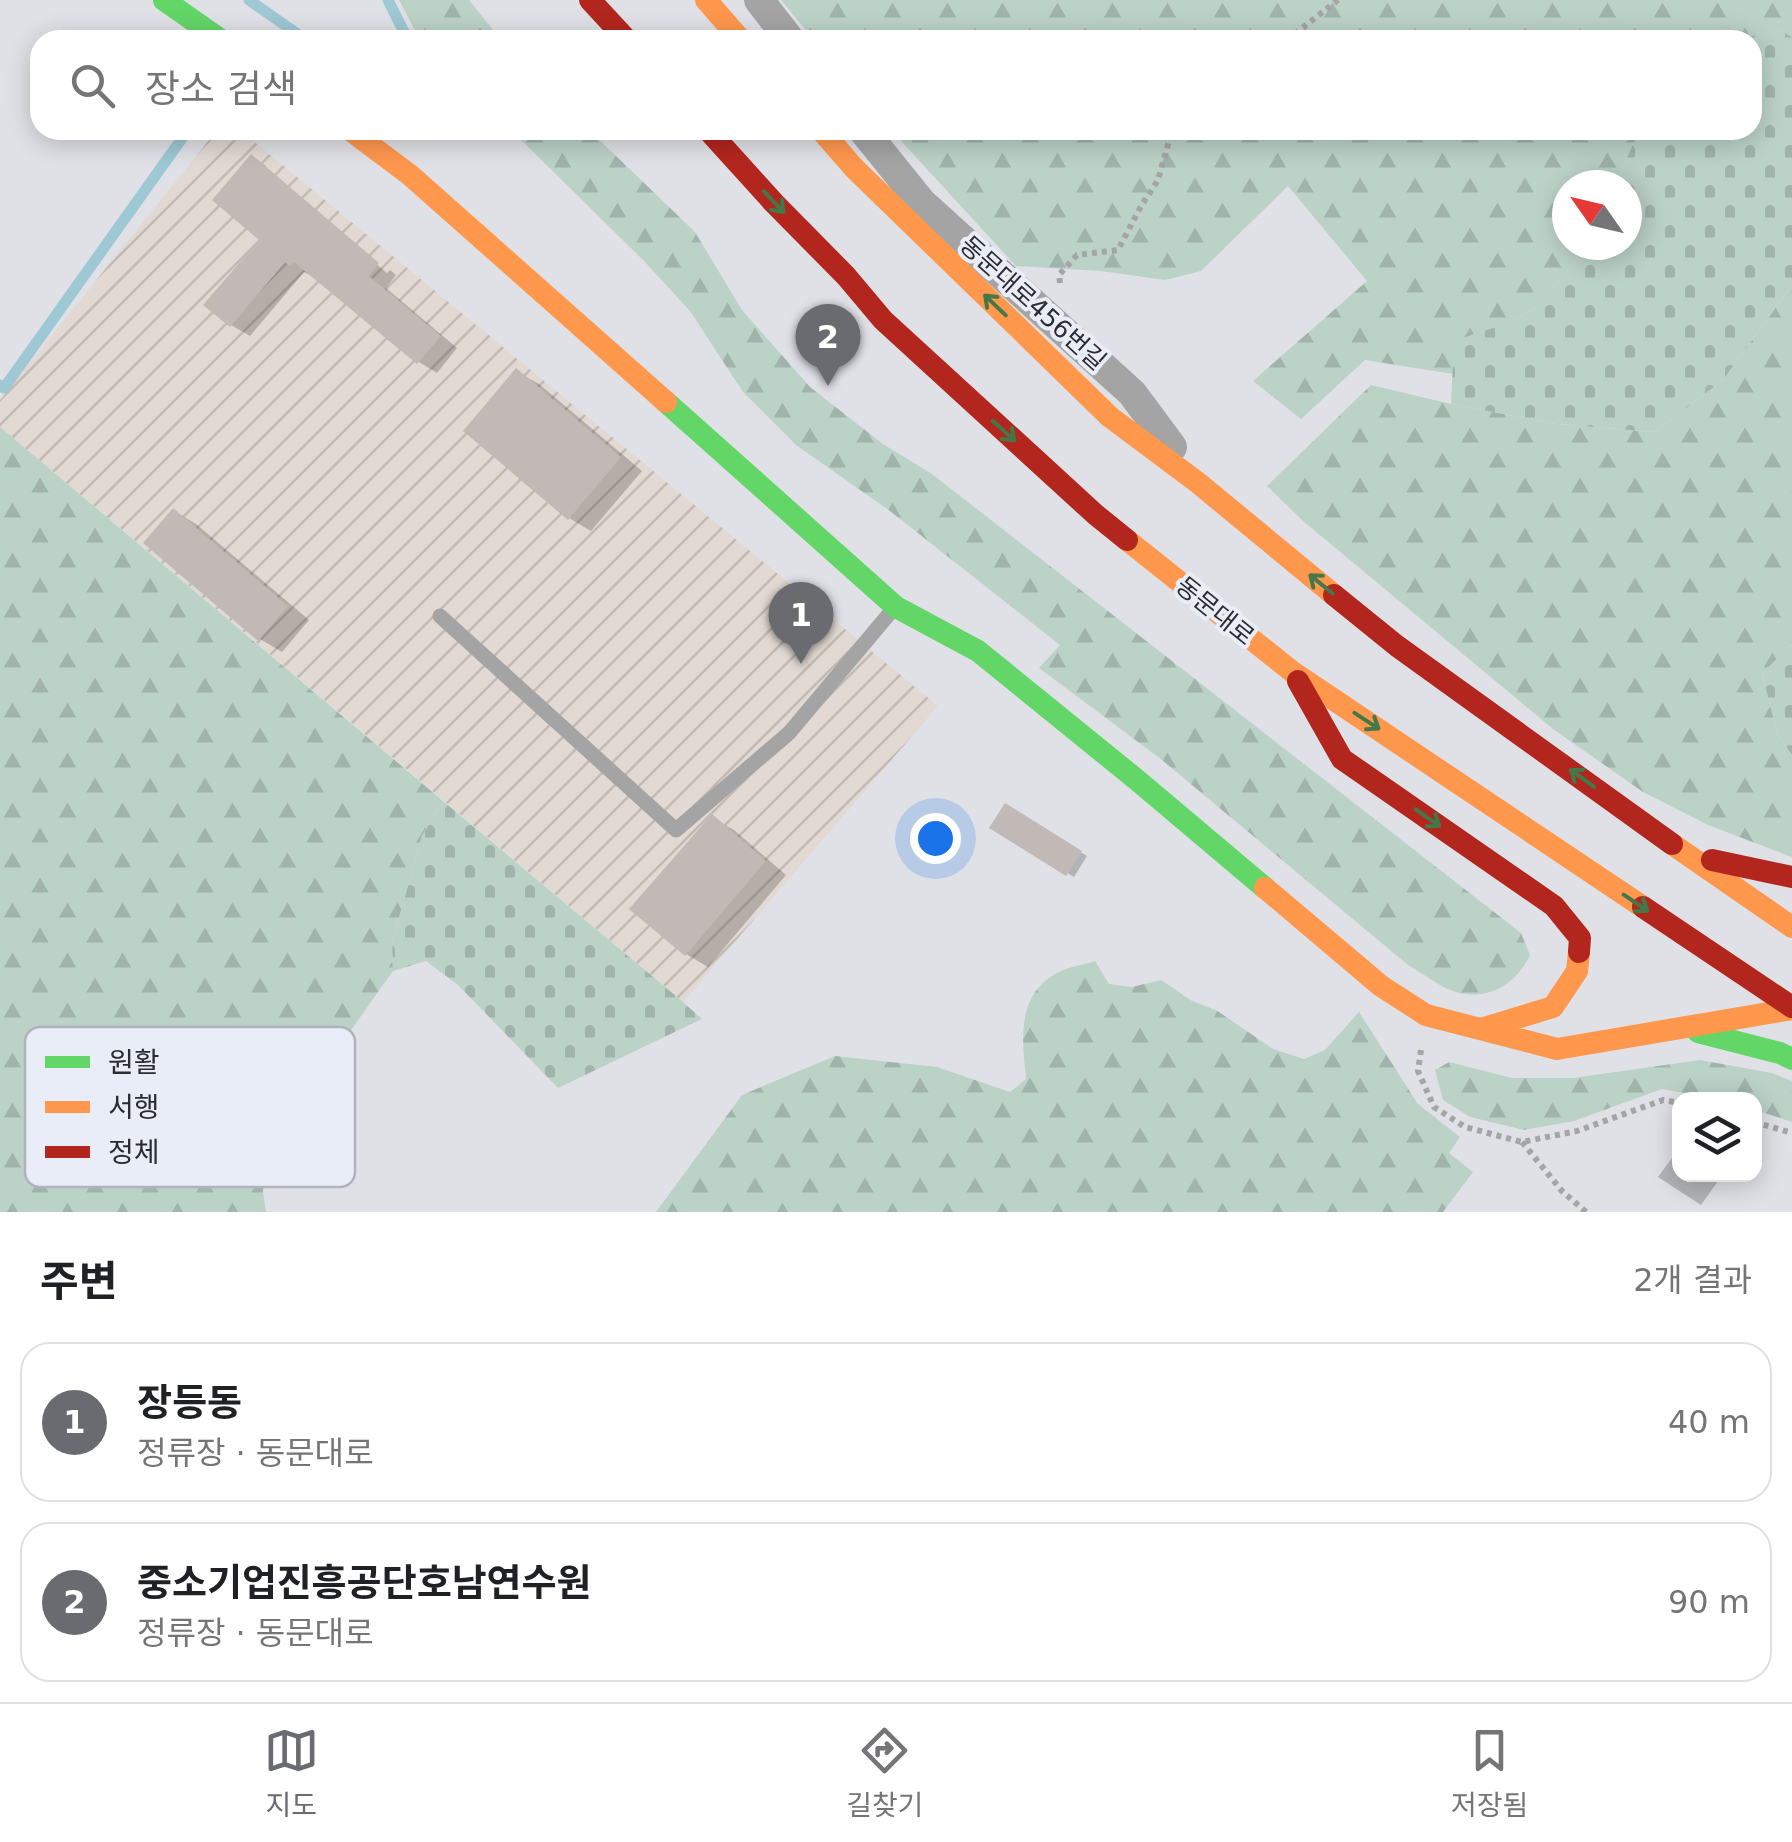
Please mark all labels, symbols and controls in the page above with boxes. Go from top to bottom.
search box [30,30,1762,140]
icon: search [65,58,120,113]
text: 장소 검색 [145,67,297,111]
north arrow [1552,170,1642,260]
one-way arrow [762,190,786,214]
street label: 동문대로456번길 [954,230,1112,376]
one-way arrow [983,293,1007,317]
pin: 2 [796,304,860,386]
one-way arrow [991,419,1016,442]
street label: 동문대로 [1170,571,1260,651]
one-way arrow [1309,573,1335,595]
pin: 1 [768,582,834,664]
one-way arrow [1352,711,1380,732]
one-way arrow [1568,768,1596,789]
one-way arrow [1413,807,1441,828]
your location [910,813,961,864]
one-way arrow [1621,892,1649,913]
legend [25,1027,355,1187]
text: 원활 [108,1046,160,1079]
text: 서행 [108,1091,160,1124]
map controls [1672,1092,1762,1182]
button: layers [1672,1092,1762,1182]
text: 정체 [108,1136,160,1169]
text: 주변 [40,1257,117,1306]
text: 2개 결과 [1633,1261,1752,1299]
text: 장등동 [137,1381,242,1425]
text: 1 [63,1403,86,1441]
text: 40 m [1668,1403,1750,1441]
text: 정류장 · 동문대로 [137,1434,374,1472]
text: 중소기업진흥공단호남연수원 [137,1561,591,1605]
text: 2 [63,1583,86,1621]
text: 90 m [1668,1583,1750,1621]
text: 정류장 · 동문대로 [137,1614,374,1652]
tab: 지도 [264,1723,319,1823]
tab: 길찾기 [846,1723,923,1823]
tab: 저장됨 [1451,1723,1528,1823]

